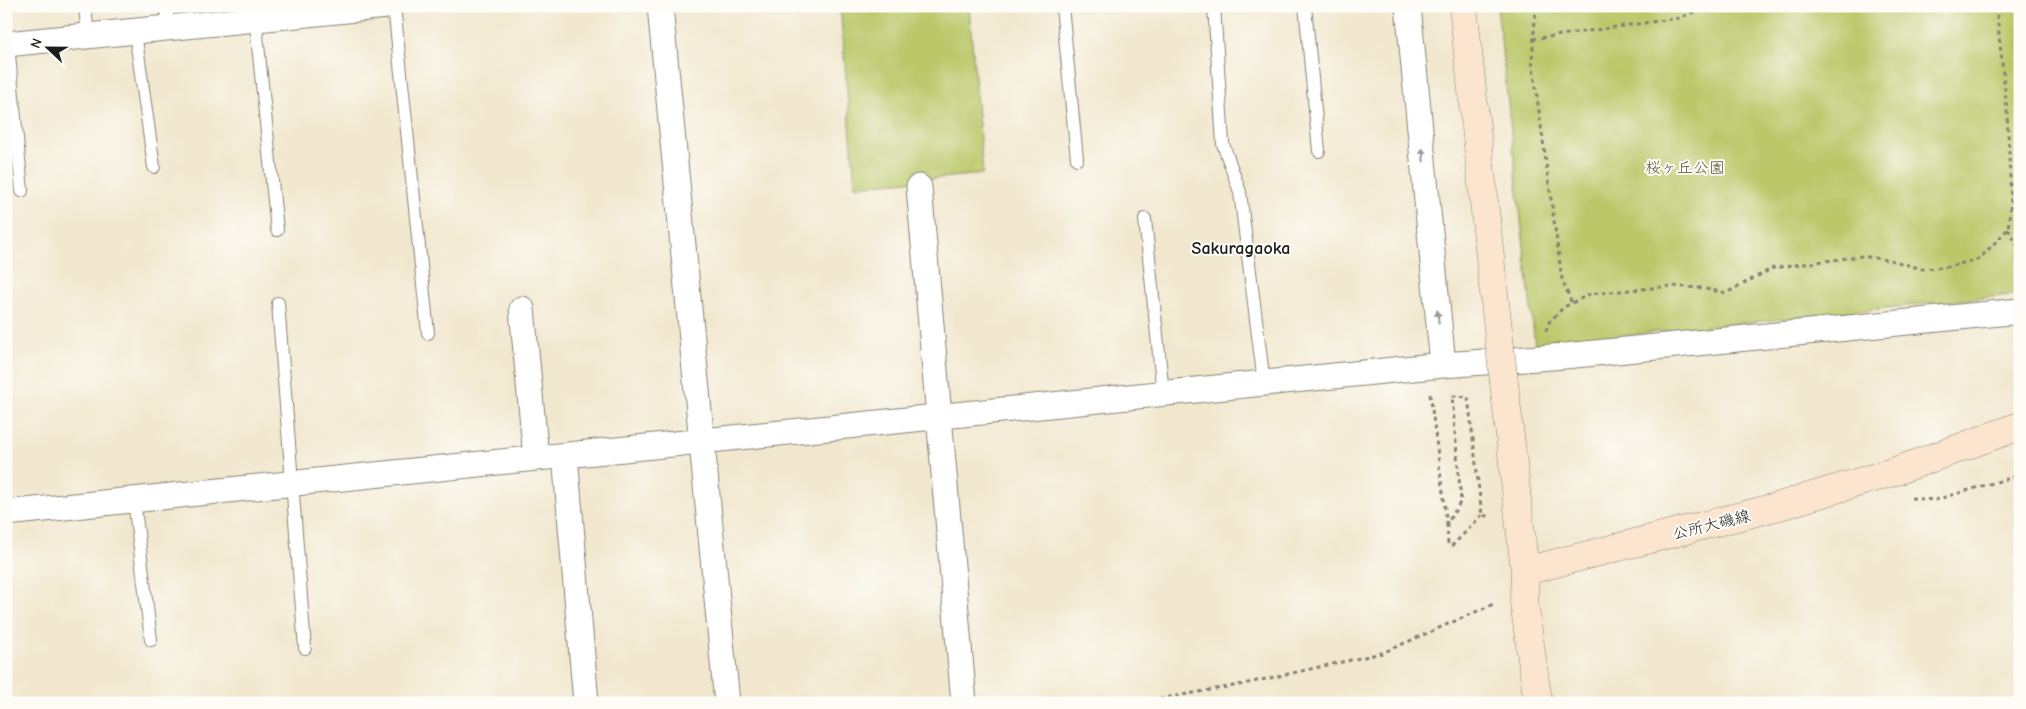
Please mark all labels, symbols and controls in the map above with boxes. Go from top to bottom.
north arrow [22,22,72,72]
text: N [27,36,46,51]
one-way arrow [1419,147,1427,163]
park label: 桜ヶ丘公園 [1645,159,1725,177]
district label: Sakuragaoka [1192,238,1290,259]
one-way arrow [1434,308,1442,324]
street label: 公所大磯線 [1670,507,1752,543]

